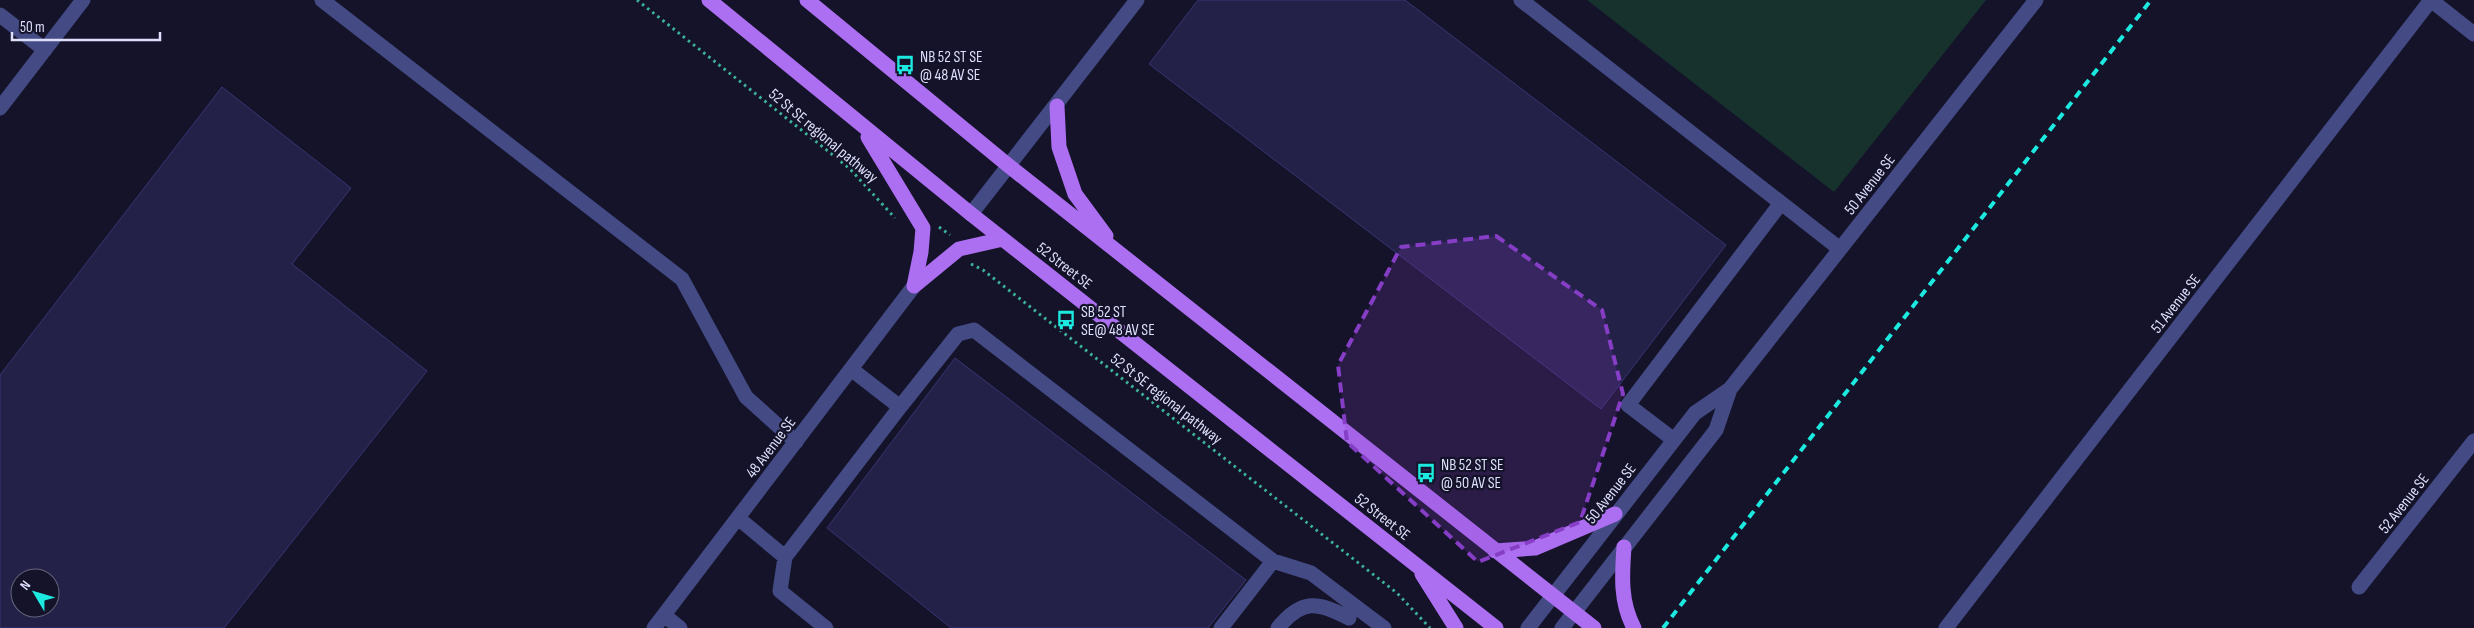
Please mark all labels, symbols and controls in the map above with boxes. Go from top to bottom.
scale bar [12,10,160,42]
text: 50 m [20,18,45,37]
place label: NB 52 ST SE @ 48 AV SE [920,48,983,85]
bus stop icon: NB 52 ST SE @ 48 AV SE [894,54,916,76]
street label: 52 St SE regional pathway [765,85,881,187]
street label: 50 Avenue SE [1841,151,1900,219]
street label: 52 Street SE [1033,239,1096,294]
street label: 51 Avenue SE [2147,271,2205,337]
place label: SB 52 ST SE@ 48 AV SE [1081,303,1155,340]
bus stop icon: SB 52 ST SE@ 48 AV SE [1055,309,1077,331]
street label: 52 St SE regional pathway [1106,350,1226,449]
street label: 48 Avenue SE [742,414,800,482]
place label: NB 52 ST SE @ 50 AV SE [1441,456,1504,493]
street label: 50 Avenue SE [1582,460,1641,528]
bus stop icon: NB 52 ST SE @ 50 AV SE [1415,462,1437,484]
street label: 52 Avenue SE [2375,470,2433,538]
street label: 52 Street SE [1351,490,1414,545]
north arrow [10,568,60,618]
text: N [16,577,34,593]

